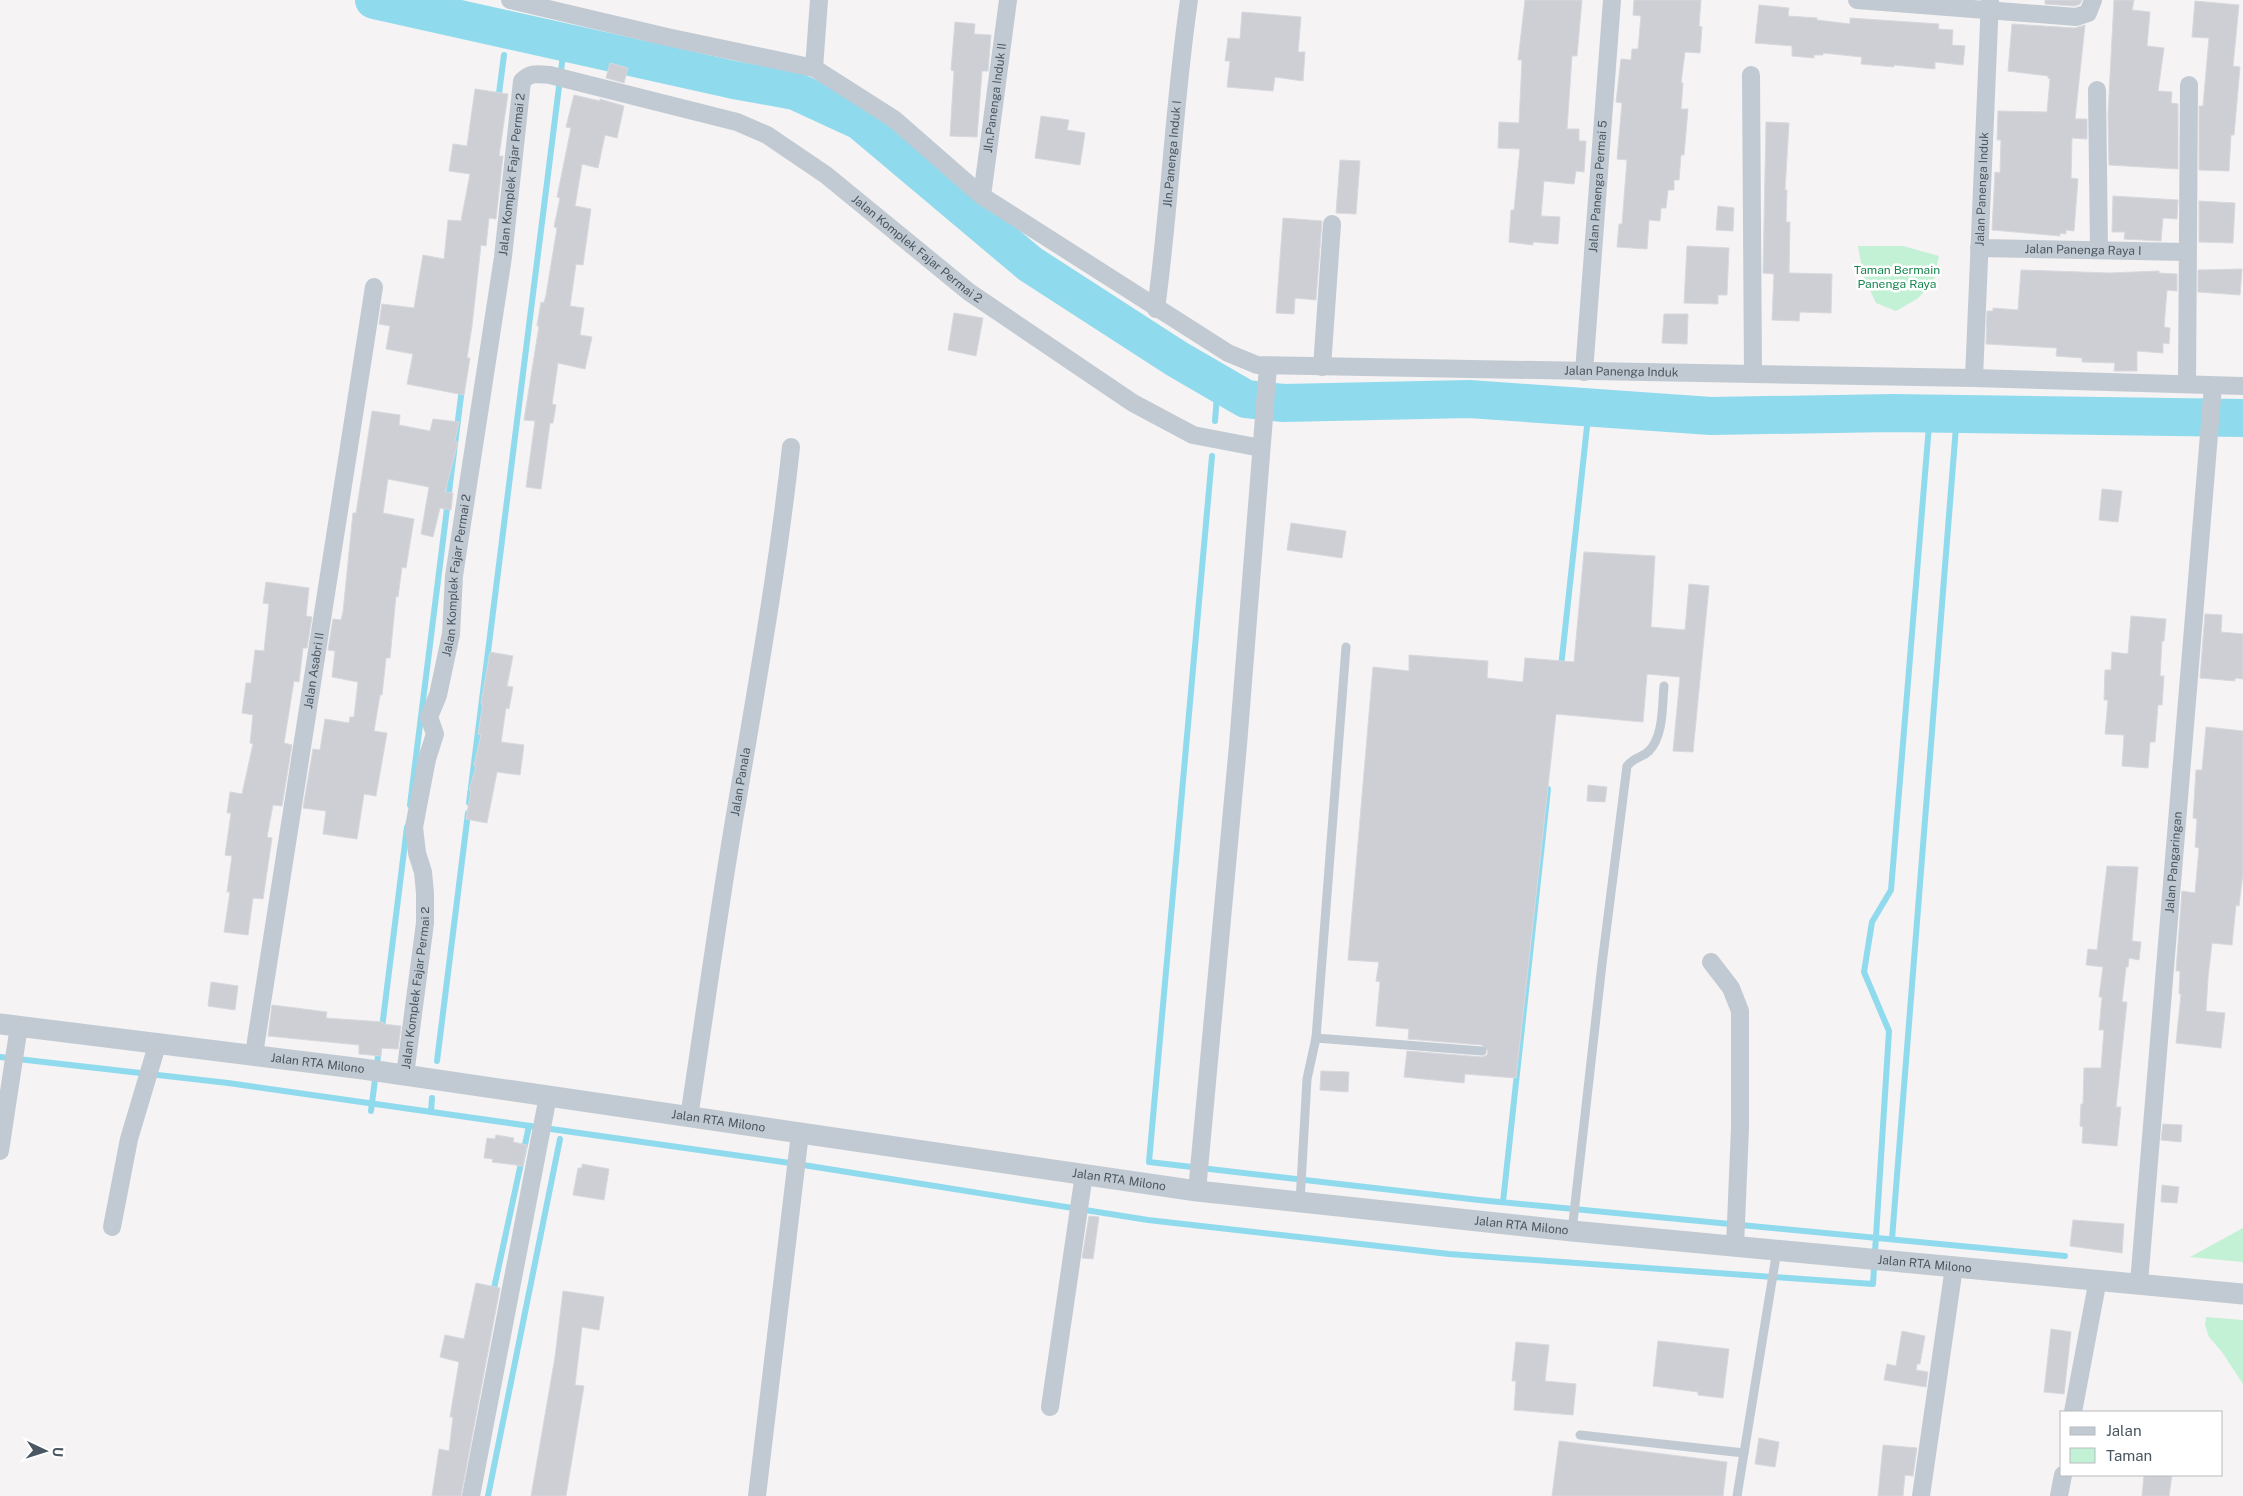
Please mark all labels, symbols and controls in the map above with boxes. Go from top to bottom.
street label: Jln.Panenga Induk II [981,42,1009,154]
street label: Jalan Komplek Fajar Permai 2 [496,92,528,257]
street label: Jln.Panenga Induk I [1160,100,1184,208]
street label: Jalan Panenga Permai 5 [1586,119,1610,253]
street label: Jalan Panenga Induk [1973,131,1991,247]
street label: Jalan Komplek Fajar Permai 2 [849,192,985,306]
street label: Jalan Panenga Raya I [2024,242,2142,258]
park label: Taman Bermain Panenga Raya [1854,263,1940,291]
street label: Jalan Panenga Induk [1564,364,1679,380]
street label: Jalan Komplek Fajar Permai 2 [439,493,473,658]
street label: Jalan Asabri II [301,632,327,710]
street label: Jalan Panala [728,746,753,817]
street label: Jalan Pangaringan [2163,811,2185,914]
street label: Jalan Komplek Fajar Permai 2 [399,906,432,1070]
street label: Jalan RTA Milono [270,1051,366,1076]
street label: Jalan RTA Milono [671,1107,766,1135]
street label: Jalan RTA Milono [1071,1166,1167,1193]
street label: Jalan RTA Milono [1474,1214,1569,1238]
street label: Jalan RTA Milono [1877,1253,1973,1276]
legend [2060,1411,2223,1476]
text: Jalan [2106,1422,2142,1439]
north arrow [20,1426,70,1476]
text: U [50,1446,66,1458]
text: Taman [2106,1447,2152,1464]

